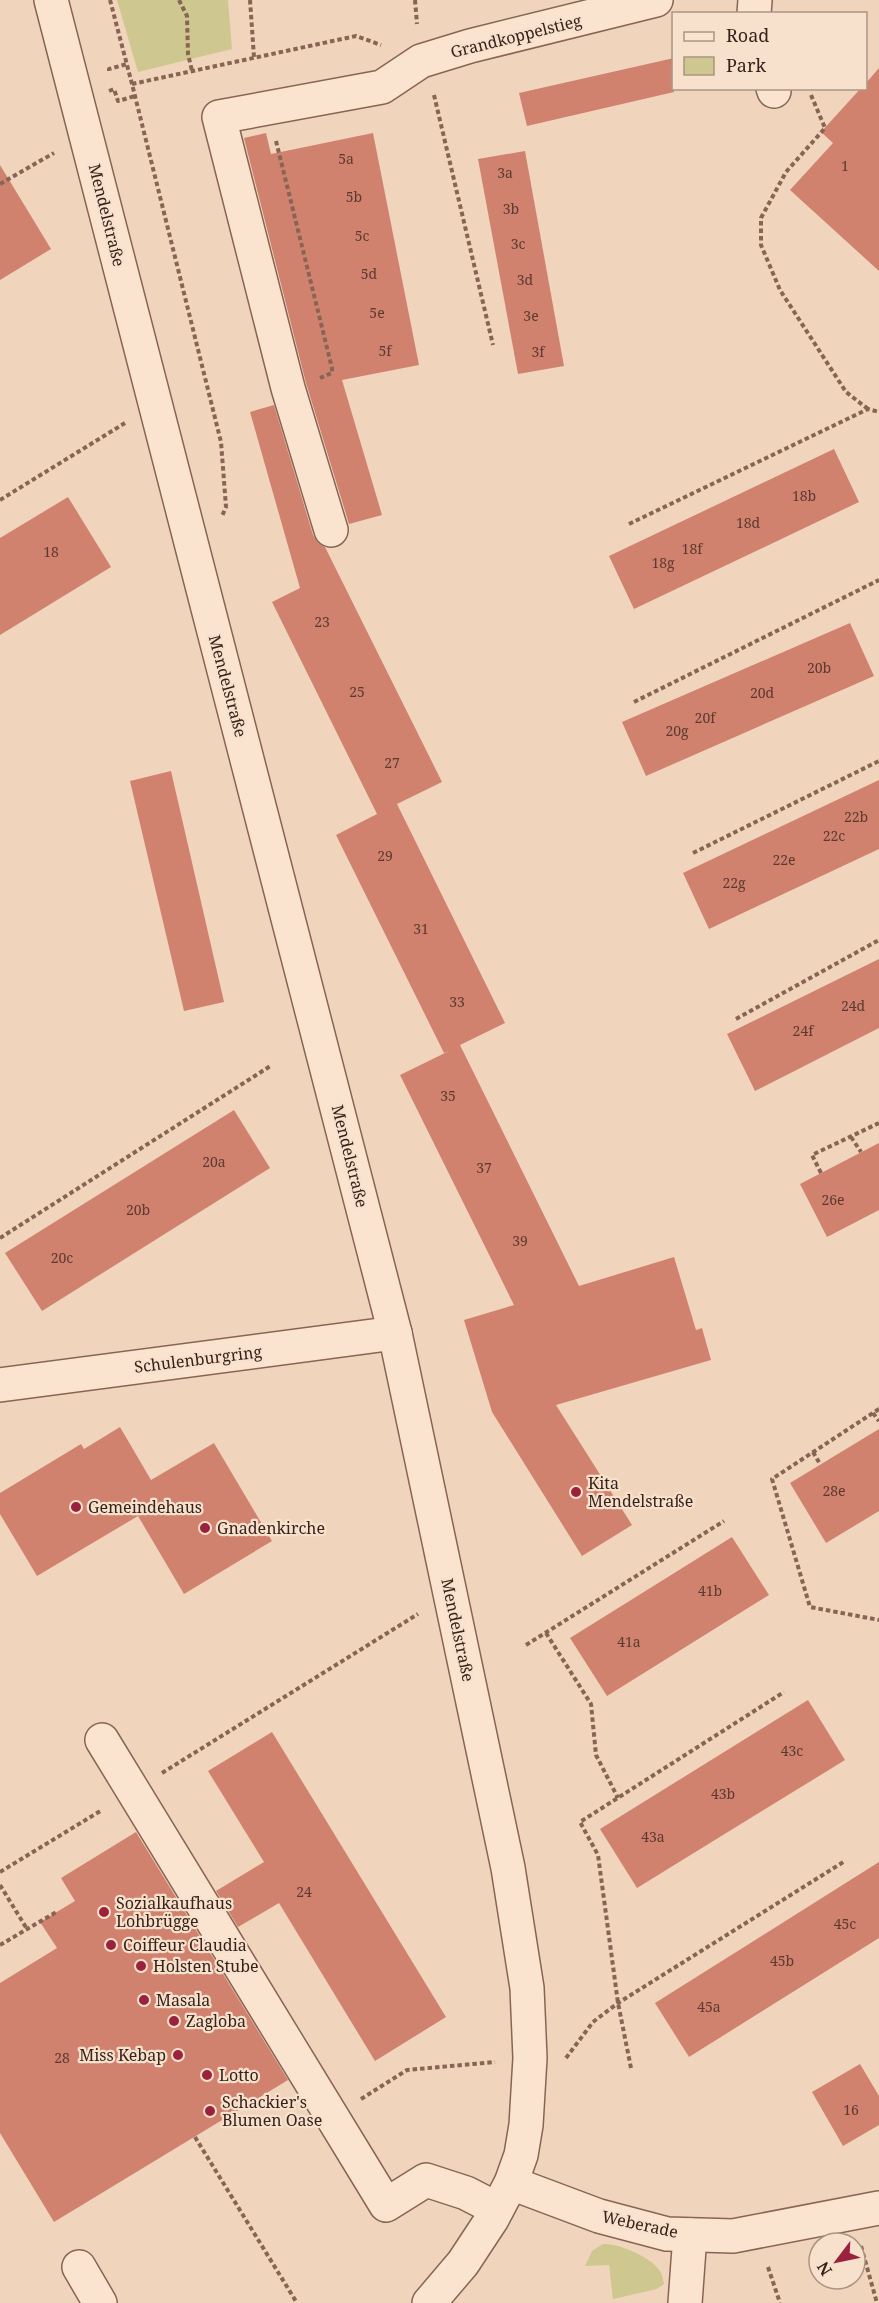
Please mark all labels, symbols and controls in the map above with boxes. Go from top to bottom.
street label: Grandkoppelstieg [448,9,584,63]
legend [672,12,867,90]
text: Road [726,23,769,47]
text: Park [726,53,766,77]
house number: 5a [338,149,354,168]
house number: 1 [841,156,849,175]
street label: Mendelstraße [84,161,130,269]
house number: 3a [497,163,513,182]
house number: 5b [346,187,362,206]
house number: 3b [503,199,519,218]
house number: 5c [355,226,369,245]
house number: 3c [511,234,525,253]
house number: 5d [361,264,378,283]
house number: 3d [517,270,534,289]
house number: 5e [369,303,385,322]
house number: 3e [523,306,539,325]
house number: 5f [379,341,393,360]
house number: 3f [532,342,546,361]
house number: 18b [792,486,816,505]
house number: 18d [736,513,761,532]
house number: 18f [682,539,704,558]
house number: 18 [43,542,59,561]
house number: 18g [651,553,675,572]
house number: 23 [314,612,330,631]
street label: Mendelstraße [204,632,252,740]
house number: 20b [807,658,831,677]
house number: 25 [349,682,365,701]
house number: 20d [750,683,775,702]
house number: 20f [695,708,717,727]
house number: 20g [665,721,689,740]
house number: 27 [384,753,400,772]
house number: 22b [844,807,868,826]
house number: 22c [823,826,845,845]
house number: 29 [377,846,393,865]
house number: 22e [772,850,796,869]
house number: 22g [722,873,746,892]
house number: 31 [413,919,429,938]
house number: 33 [449,992,465,1011]
house number: 24d [841,996,866,1015]
house number: 24f [793,1021,815,1040]
house number: 35 [440,1086,456,1105]
street label: Mendelstraße [327,1102,373,1210]
house number: 20a [202,1152,226,1171]
house number: 37 [476,1158,492,1177]
house number: 26e [821,1190,845,1209]
house number: 20b [126,1200,150,1219]
house number: 39 [512,1231,528,1250]
house number: 20c [51,1248,73,1267]
street label: Schulenburgring [133,1340,263,1378]
place label: Kita Mendelstraße [588,1472,693,1512]
house number: 28e [822,1481,846,1500]
marker: Kita Mendelstraße [569,1485,583,1499]
place label: Gemeindehaus [88,1496,202,1518]
marker: Gemeindehaus [69,1500,83,1514]
place label: Gnadenkirche [217,1517,325,1539]
marker: Gnadenkirche [198,1521,212,1535]
street label: Mendelstraße [436,1576,480,1684]
house number: 41b [698,1581,722,1600]
house number: 41a [617,1632,641,1651]
house number: 43c [781,1741,803,1760]
house number: 43b [711,1784,735,1803]
house number: 43a [641,1827,665,1846]
house number: 24 [296,1882,312,1901]
place label: Sozialkaufhaus Lohbrügge [116,1892,232,1932]
marker: Sozialkaufhaus Lohbrügge [97,1905,111,1919]
house number: 45c [834,1914,856,1933]
place label: Coiffeur Claudia [123,1934,247,1956]
marker: Coiffeur Claudia [104,1938,118,1952]
house number: 45b [770,1951,794,1970]
place label: Holsten Stube [153,1955,259,1977]
marker: Holsten Stube [134,1959,148,1973]
place label: Masala [156,1989,210,2011]
marker: Masala [137,1993,151,2007]
house number: 45a [697,1997,721,2016]
place label: Zagloba [186,2010,246,2032]
marker: Zagloba [167,2014,181,2028]
place label: Miss Kebap [79,2044,166,2066]
house number: 28 [54,2048,70,2067]
marker: Miss Kebap [171,2048,185,2062]
place label: Lotto [219,2064,259,2086]
marker: Lotto [200,2068,214,2082]
place label: Schackier's Blumen Oase [222,2091,322,2131]
house number: 16 [843,2100,859,2119]
marker: Schackier's Blumen Oase [203,2104,217,2118]
street label: Weberade [600,2205,680,2243]
north arrow [807,2231,867,2291]
text: N [811,2257,837,2280]

